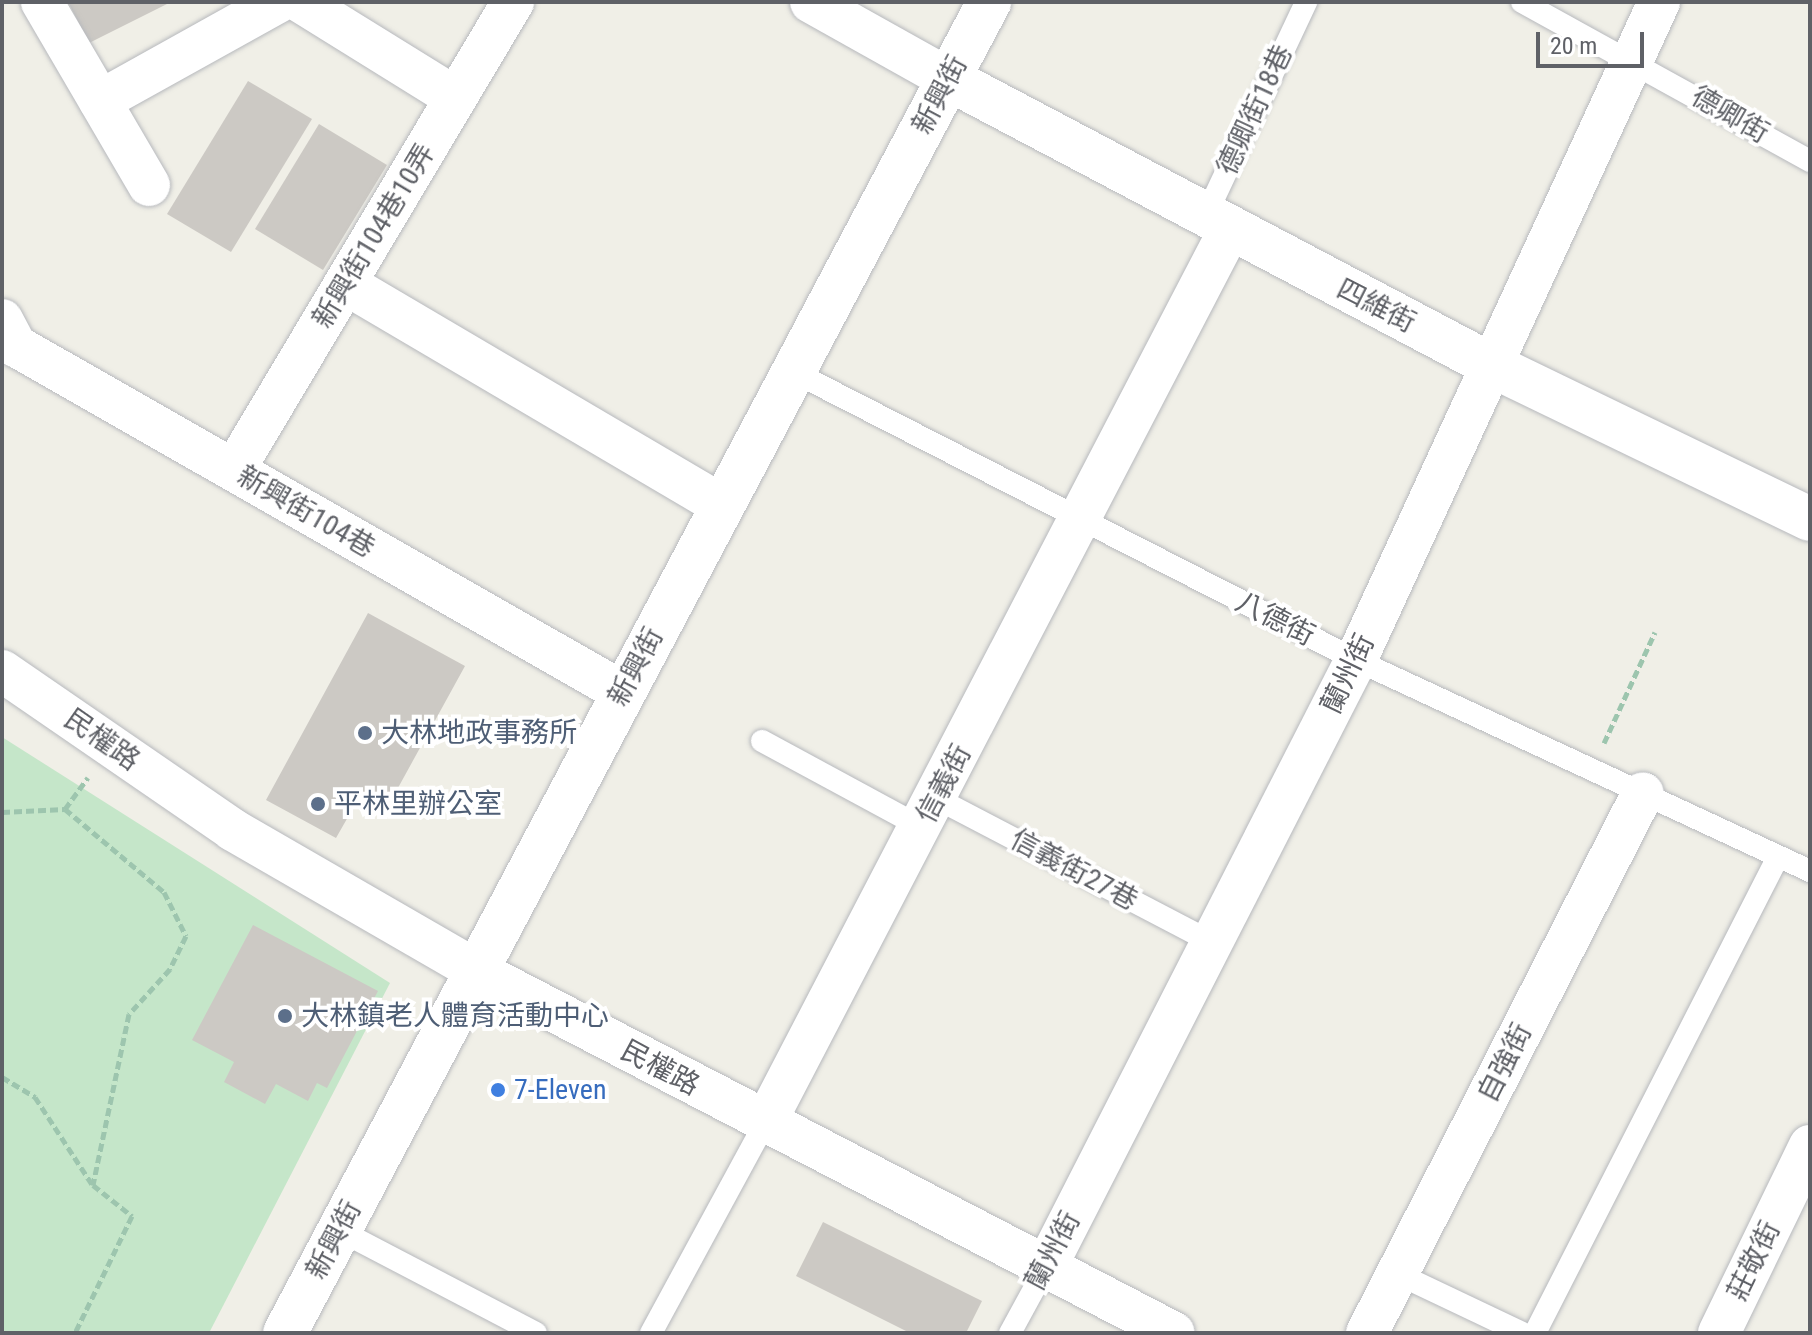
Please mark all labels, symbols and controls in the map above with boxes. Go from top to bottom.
scale bar [1540,16,1648,66]
text: 20 m [1550,32,1597,60]
street label: 德卿街18巷 [1210,40,1300,180]
street label: 新興街 [905,50,975,140]
street label: 德卿街 [1685,79,1775,151]
street label: 新興街104巷10弄 [306,138,442,334]
street label: 四維街 [1331,272,1421,340]
street label: 新興街104巷 [231,459,381,565]
street label: 八德街 [1230,585,1320,653]
street label: 新興街 [601,622,671,712]
street label: 蘭州街 [1314,629,1382,719]
street label: 民權路 [58,702,146,778]
place label: 大林地政事務所 [381,716,577,750]
marker: 大林地政事務所 [356,724,374,742]
street label: 信義街 [909,739,979,829]
place label: 平林里辦公室 [334,787,502,821]
marker: 平林里辦公室 [309,795,327,813]
street label: 信義街27巷 [1004,822,1144,918]
place label: 大林鎮老人體育活動中心 [301,999,609,1033]
marker: 大林鎮老人體育活動中心 [276,1007,294,1025]
street label: 自強街 [1471,1018,1539,1108]
street label: 民權路 [615,1033,705,1103]
place label: 7-Eleven [514,1073,607,1107]
marker: 7-Eleven [489,1081,507,1099]
street label: 新興街 [299,1195,369,1285]
street label: 蘭州街 [1018,1206,1088,1296]
street label: 莊敬街 [1720,1216,1788,1306]

